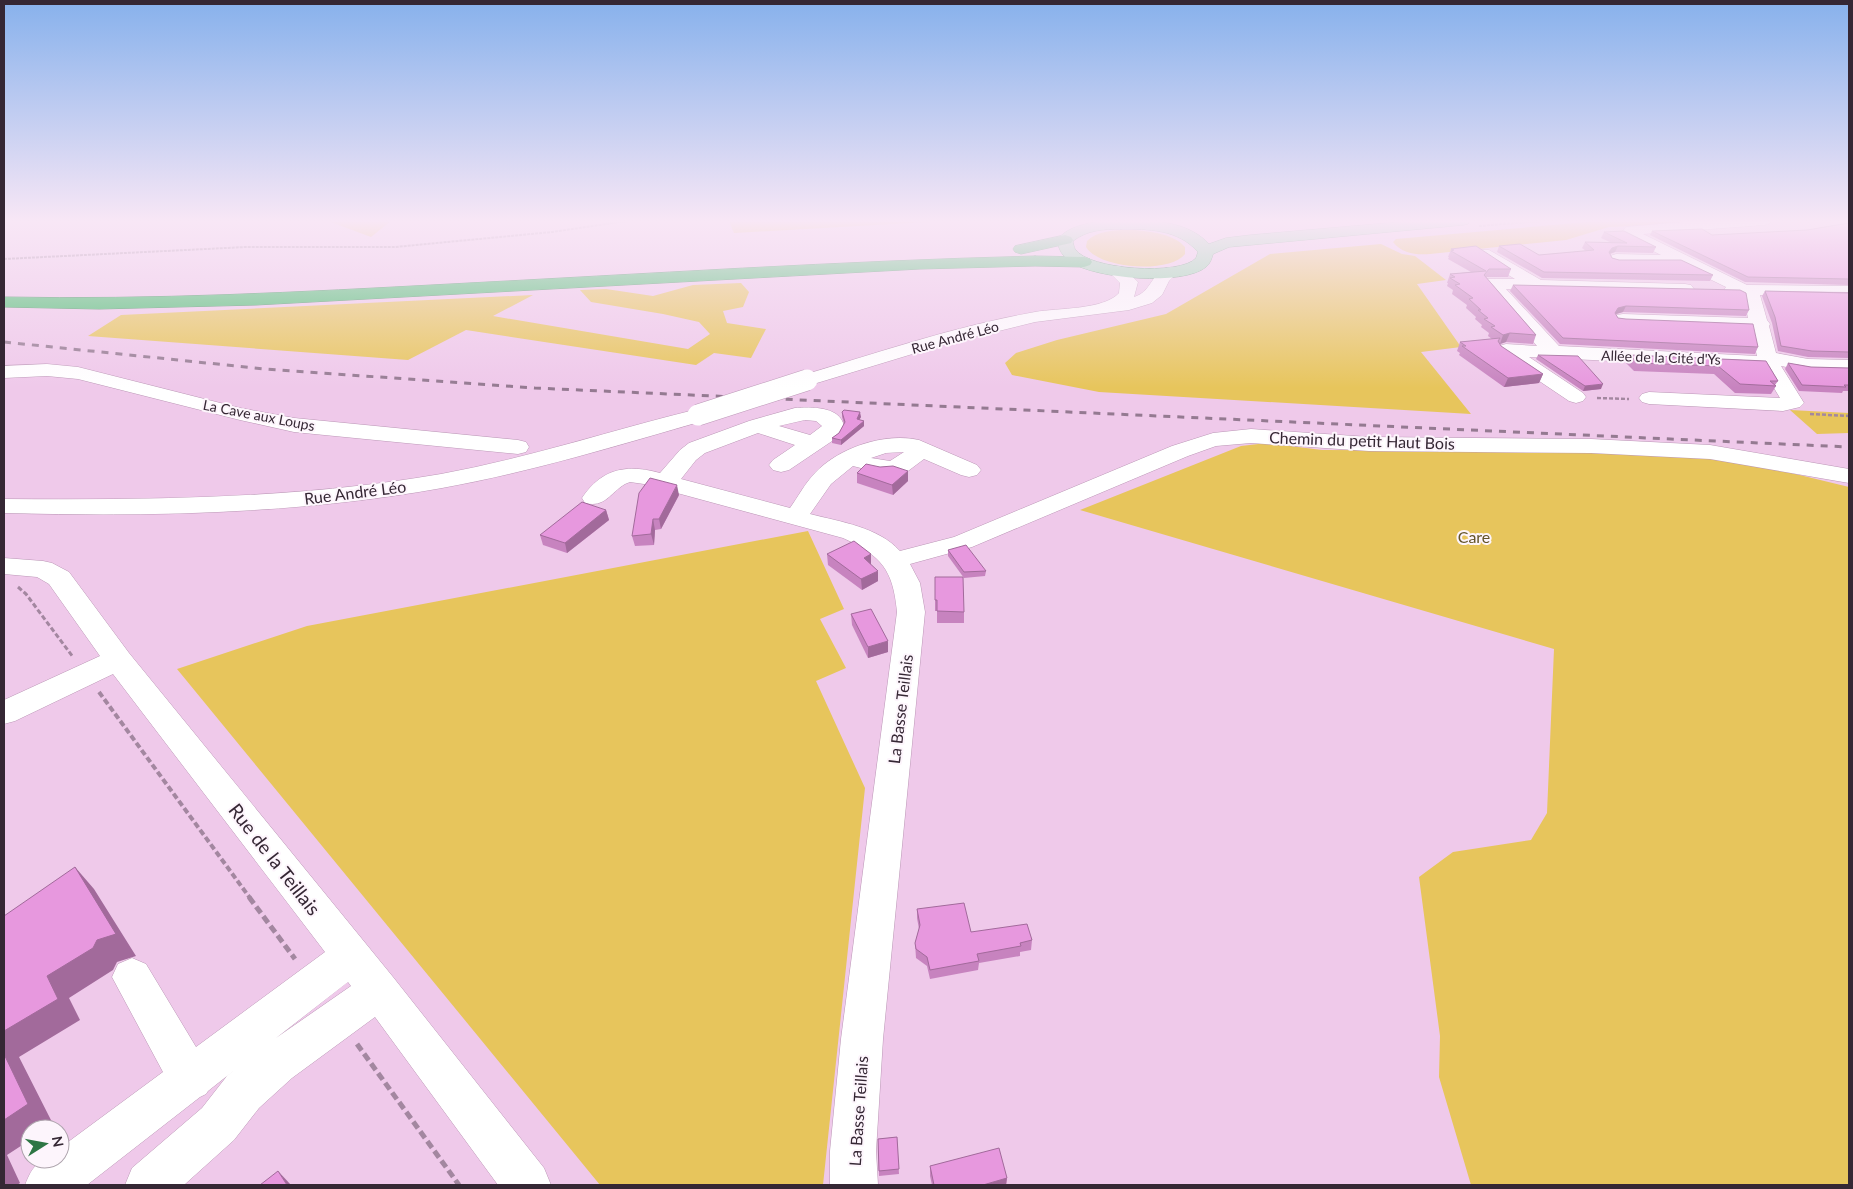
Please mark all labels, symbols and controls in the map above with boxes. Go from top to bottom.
street label: Rue André Léo [909,317,1001,357]
street label: Allée de la Cité d'Ys [1601,346,1721,368]
street label: La Cave aux Loups [202,396,316,434]
street label: Chemin du petit Haut Bois [1269,427,1455,453]
street label: Rue André Léo [303,476,407,508]
park label: Care [1458,527,1490,546]
street label: La Basse Teillais [884,653,916,765]
street label: Rue de la Teillais [224,799,326,919]
street label: La Basse Teillais [845,1055,871,1167]
north arrow [20,1119,70,1169]
text: N [49,1135,68,1148]

